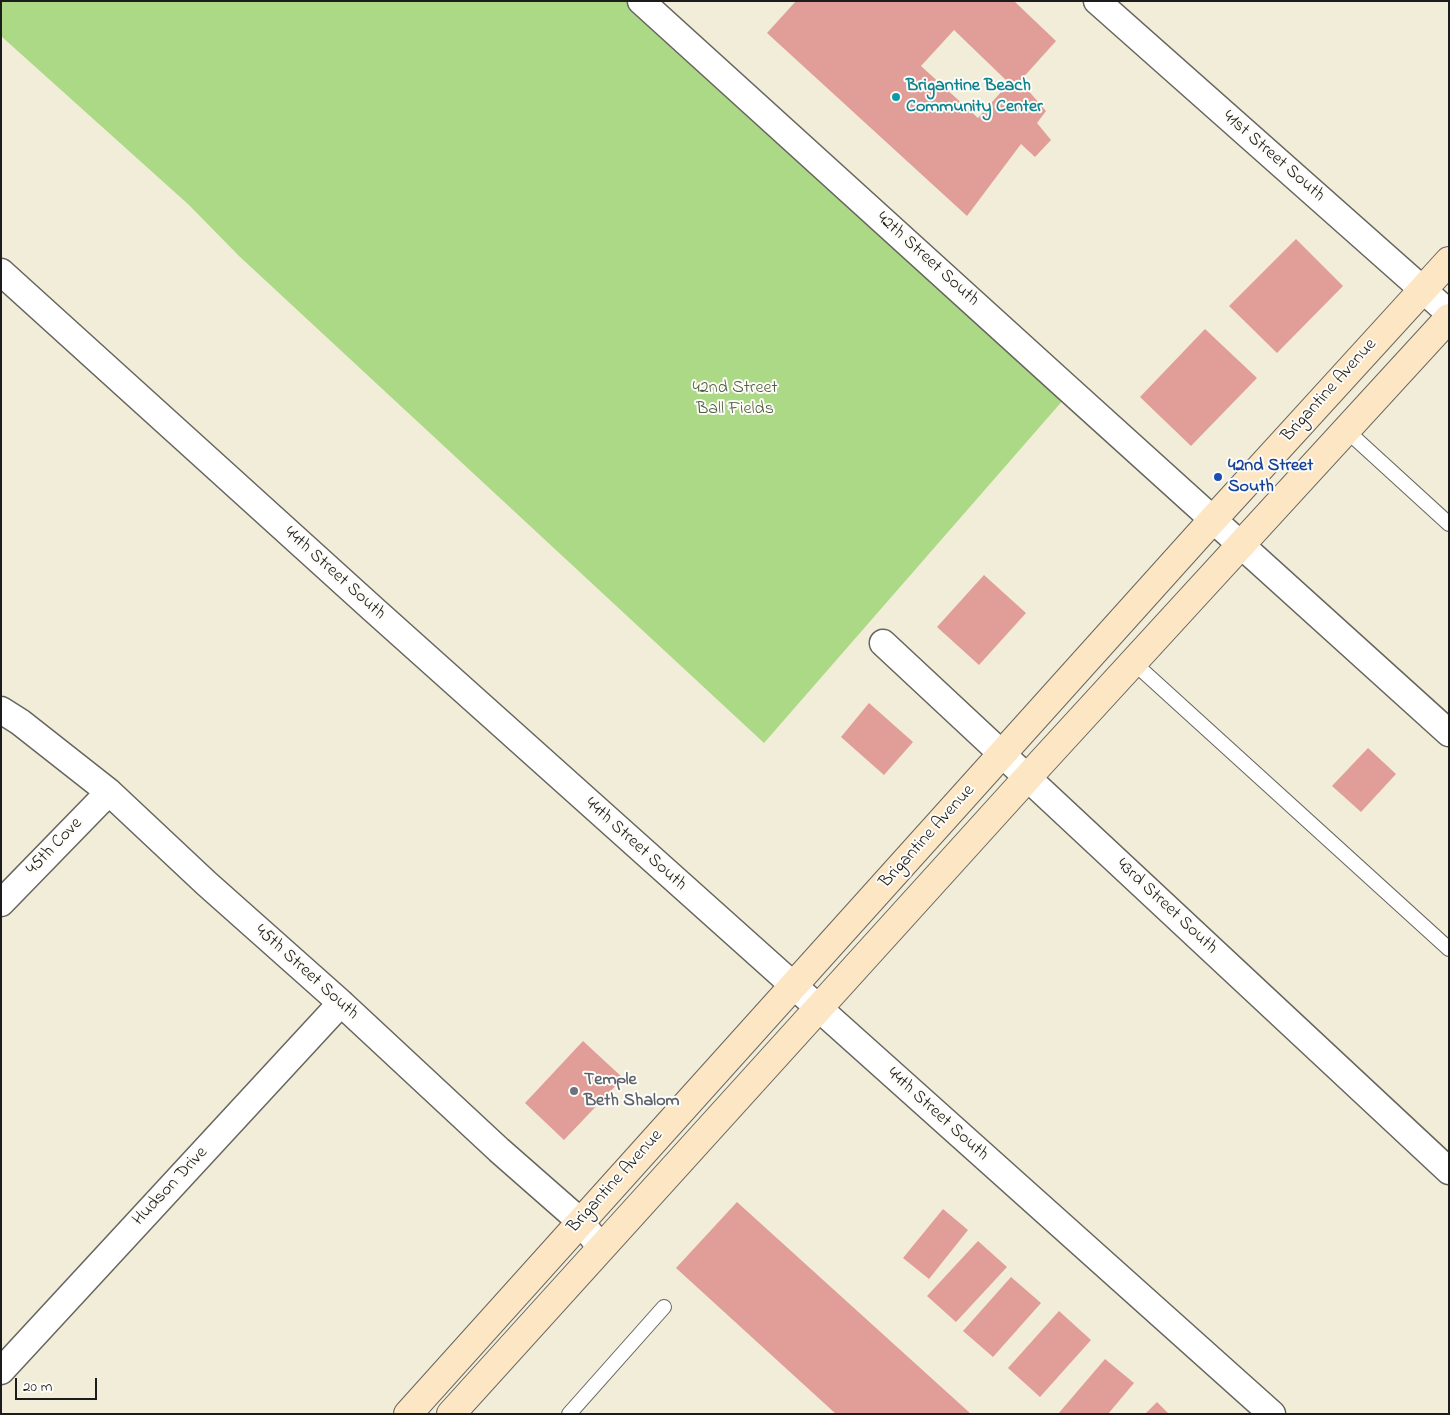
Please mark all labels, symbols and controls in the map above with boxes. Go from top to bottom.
place label: Brigantine Beach Community Center [906,76,1043,118]
marker: Brigantine Beach Community Center [890,91,902,103]
street label: 41st Street South [1217,107,1329,207]
street label: 42th Street South [871,208,983,312]
street label: Brigantine Avenue [1278,335,1382,447]
park label: 42nd Street Ball Fields [692,378,778,420]
place label: 42nd Street South [1228,456,1313,498]
marker: 42nd Street South [1212,471,1224,483]
street label: 44th Street South [279,523,389,625]
street label: Brigantine Avenue [876,781,980,893]
street label: 44th Street South [580,794,690,896]
street label: 45th Cove [22,814,88,880]
street label: 43rd Street South [1111,855,1221,959]
street label: 45th Street South [250,921,362,1025]
street label: 44th Street South [882,1064,992,1166]
place label: Temple Beth Shalom [584,1070,679,1112]
marker: Temple Beth Shalom [568,1085,580,1097]
street label: Brigantine Avenue [564,1126,668,1238]
street label: Hudson Drive [129,1143,213,1231]
scale bar [18,1368,100,1400]
text: 20 m [23,1376,52,1398]

